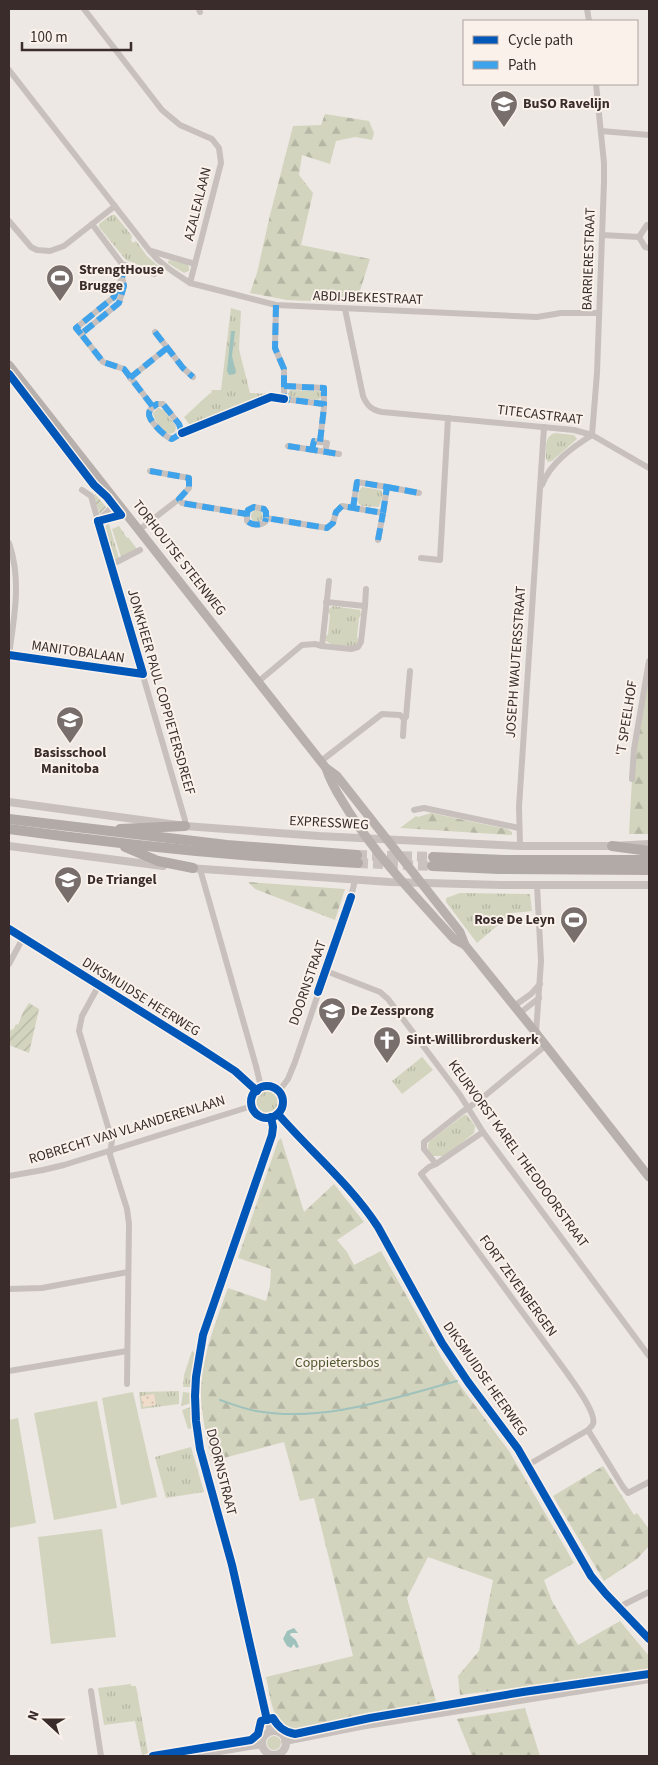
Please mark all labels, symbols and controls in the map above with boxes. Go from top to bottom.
scale bar [22,20,131,52]
legend [463,20,638,85]
text: 100 m [30,27,68,48]
text: Cycle path [508,30,573,51]
text: Path [508,55,536,76]
school or university icon: BuSO Ravelijn [489,89,519,128]
place label: BuSO Ravelijn [523,94,610,114]
street label: AZALEALAAN [179,165,217,243]
street label: BARRIERESTRAAT [577,207,601,311]
place label: StrengtHouse Brugge [79,260,164,296]
sports icon: StrengtHouse Brugge [45,263,75,302]
street label: ABDIJBEKESTRAAT [312,286,424,310]
street label: TITECASTRAAT [496,400,584,430]
street label: TORHOUTSE STEENWEG [127,496,231,620]
street label: JOSEPH WAUTERSSTRAAT [501,585,531,739]
street label: JONKHEER PAUL COPPIETERSDREEF [122,587,200,797]
street label: MANITOBALAAN [30,636,126,668]
street label: 'T SPEELHOF [611,679,643,757]
school or university icon: Basisschool Manitoba [55,705,85,744]
place label: Basisschool Manitoba [34,743,106,779]
street label: EXPRESSWEG [289,811,369,835]
school or university icon: De Triangel [53,865,83,904]
place label: De Triangel [87,870,156,890]
sports icon: Rose De Leyn [559,905,589,944]
place label: Rose De Leyn [474,910,555,930]
street label: DOORNSTRAAT [284,937,332,1028]
street label: DIKSMUIDSE HEERWEG [78,953,204,1041]
school or university icon: De Zessprong [317,996,347,1035]
place label: De Zessprong [351,1001,434,1021]
church icon: Sint-Willibrorduskerk [372,1025,402,1064]
place label: Sint-Willibrorduskerk [406,1030,539,1050]
street label: KEURVORST KAREL THEODOORSTRAAT [443,1056,593,1252]
street label: ROBRECHT VAN VLAANDERENLAAN [26,1091,228,1169]
street label: FORT ZEVENBERGEN [474,1231,562,1341]
street label: DIKSMUIDSE HEERWEG [438,1318,532,1440]
park label: Coppietersbos [295,1353,379,1373]
street label: DOORNSTRAAT [201,1427,242,1518]
north arrow [20,1695,70,1745]
text: N [23,1708,45,1724]

